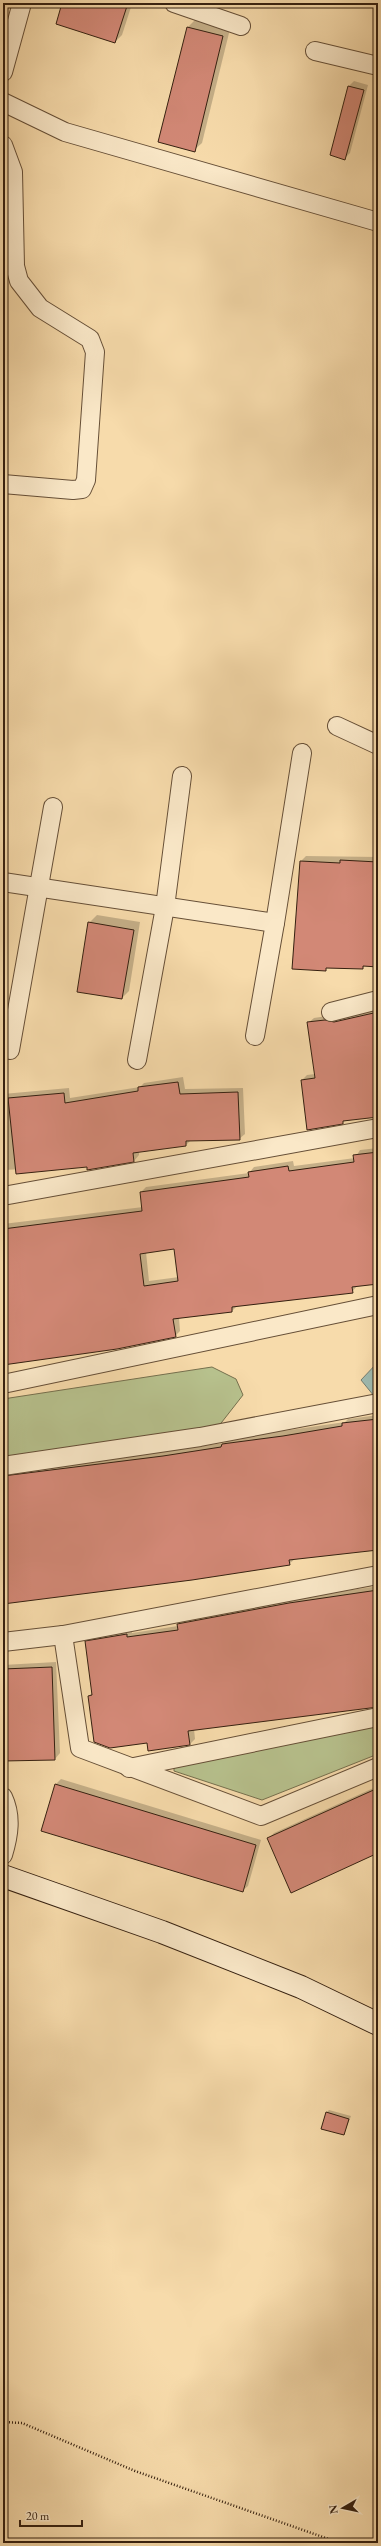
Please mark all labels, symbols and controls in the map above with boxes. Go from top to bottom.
north arrow [323,2488,363,2528]
scale bar [20,2502,82,2528]
text: N [325,2504,341,2515]
text: 20 m [26,2508,50,2524]

